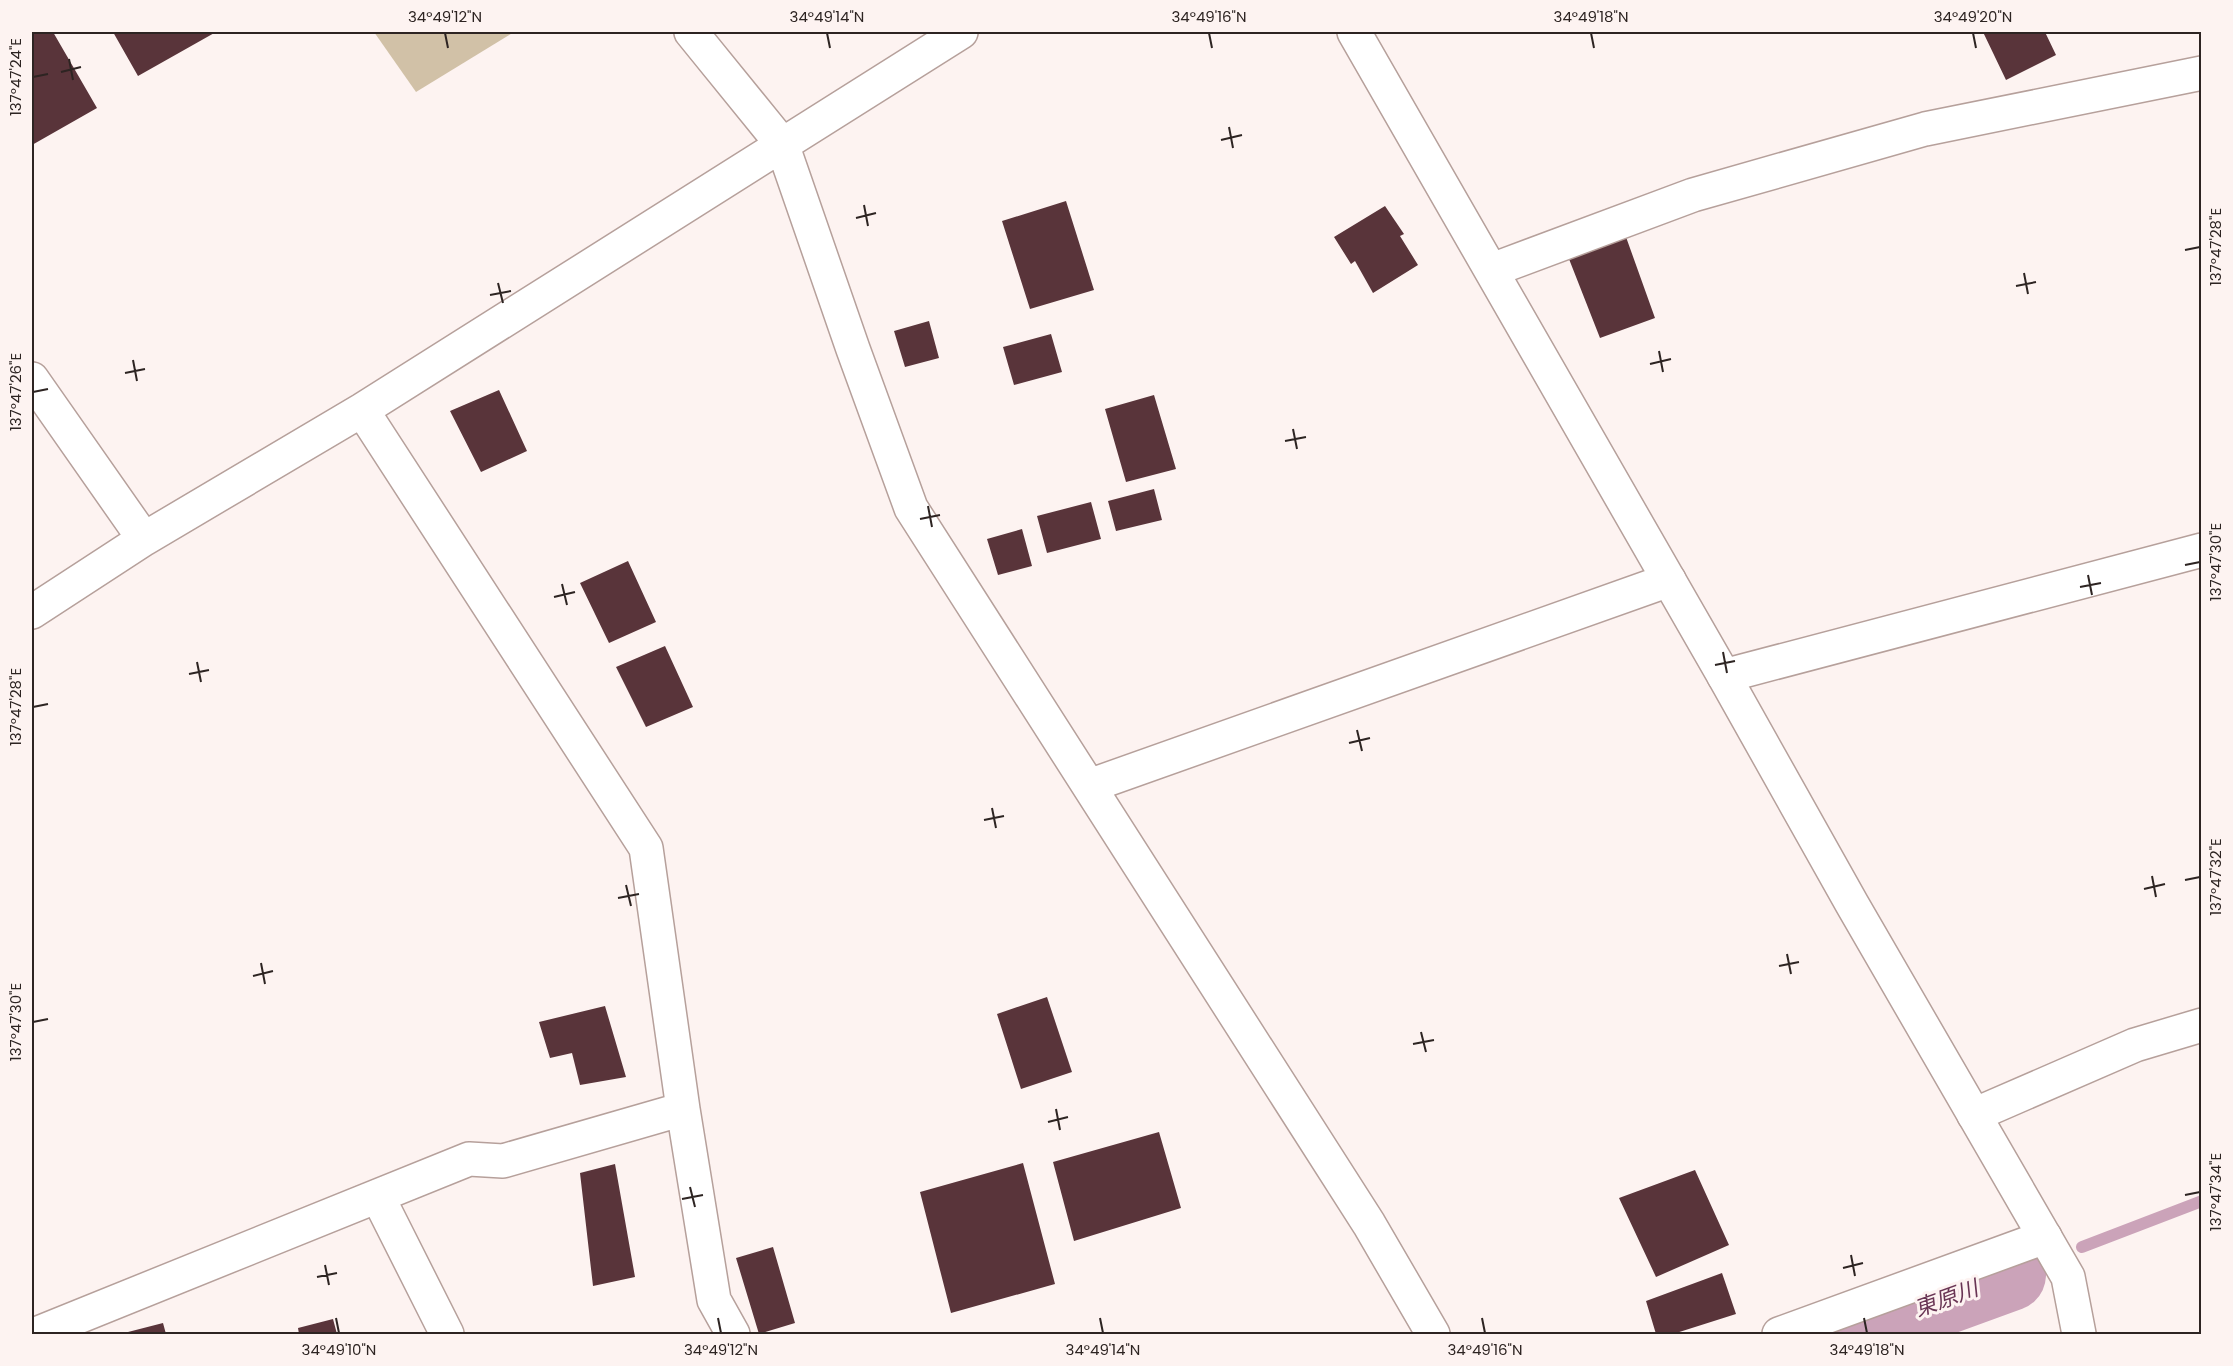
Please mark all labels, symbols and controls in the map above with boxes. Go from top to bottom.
text: 34°49'12"N [408,6,482,27]
text: 34°49'14"N [790,6,864,27]
text: 34°49'16"N [1172,6,1246,27]
text: 34°49'18"N [1554,6,1628,27]
text: 34°49'20"N [1934,6,2012,27]
text: 137°47'24"E [5,38,26,116]
text: 137°47'28"E [2205,208,2226,286]
text: 137°47'26"E [5,353,26,431]
text: 137°47'30"E [2205,523,2226,601]
text: 137°47'28"E [5,668,26,746]
text: 137°47'32"E [2205,838,2226,916]
text: 137°47'30"E [5,983,26,1061]
text: 137°47'34"E [2205,1153,2226,1231]
water label: 東原川 [1910,1272,1984,1324]
text: 34°49'10"N [302,1339,376,1360]
text: 34°49'12"N [684,1339,758,1360]
text: 34°49'14"N [1066,1339,1140,1360]
text: 34°49'16"N [1448,1339,1522,1360]
text: 34°49'18"N [1830,1339,1904,1360]

